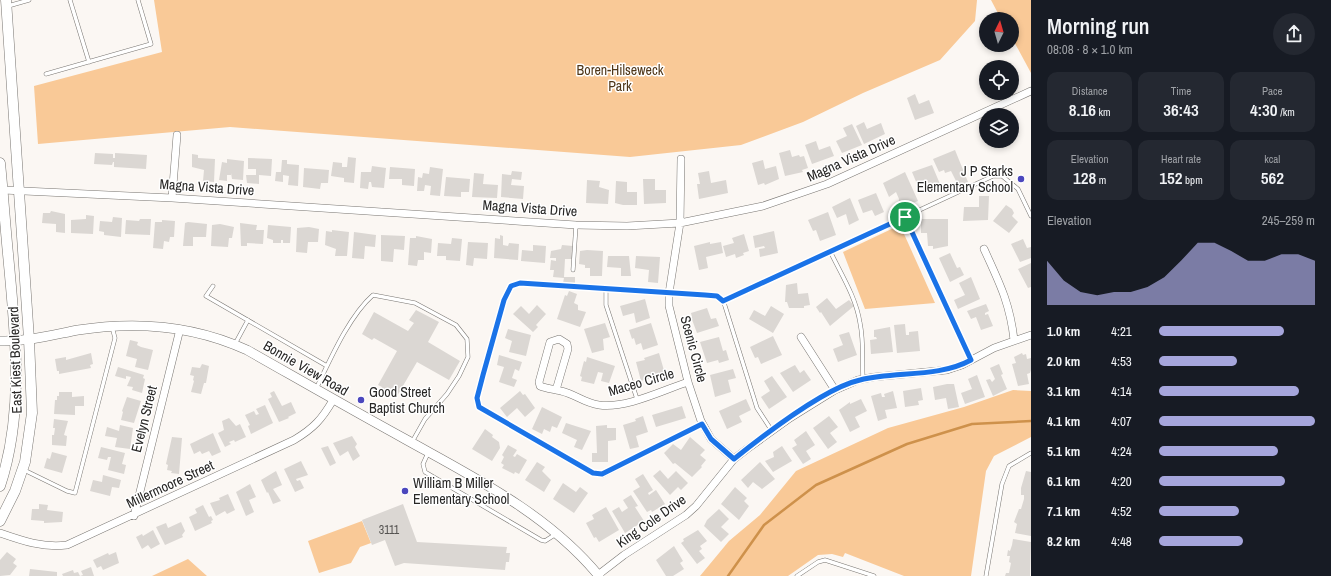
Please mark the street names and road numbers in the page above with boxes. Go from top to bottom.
street label: Magna Vista Drive [804,130,898,186]
street label: Magna Vista Drive [159,175,255,199]
street label: Magna Vista Drive [482,196,578,220]
street label: East Kiest Boulevard [4,306,26,414]
street label: Scenic Circle [676,314,712,384]
street label: Bonnie View Road [260,336,352,400]
street label: Maceo Circle [606,364,676,400]
street label: Evelyn Street [127,384,161,454]
street label: Millermoore Street [123,456,217,512]
street label: King Cole Drive [613,490,689,552]

